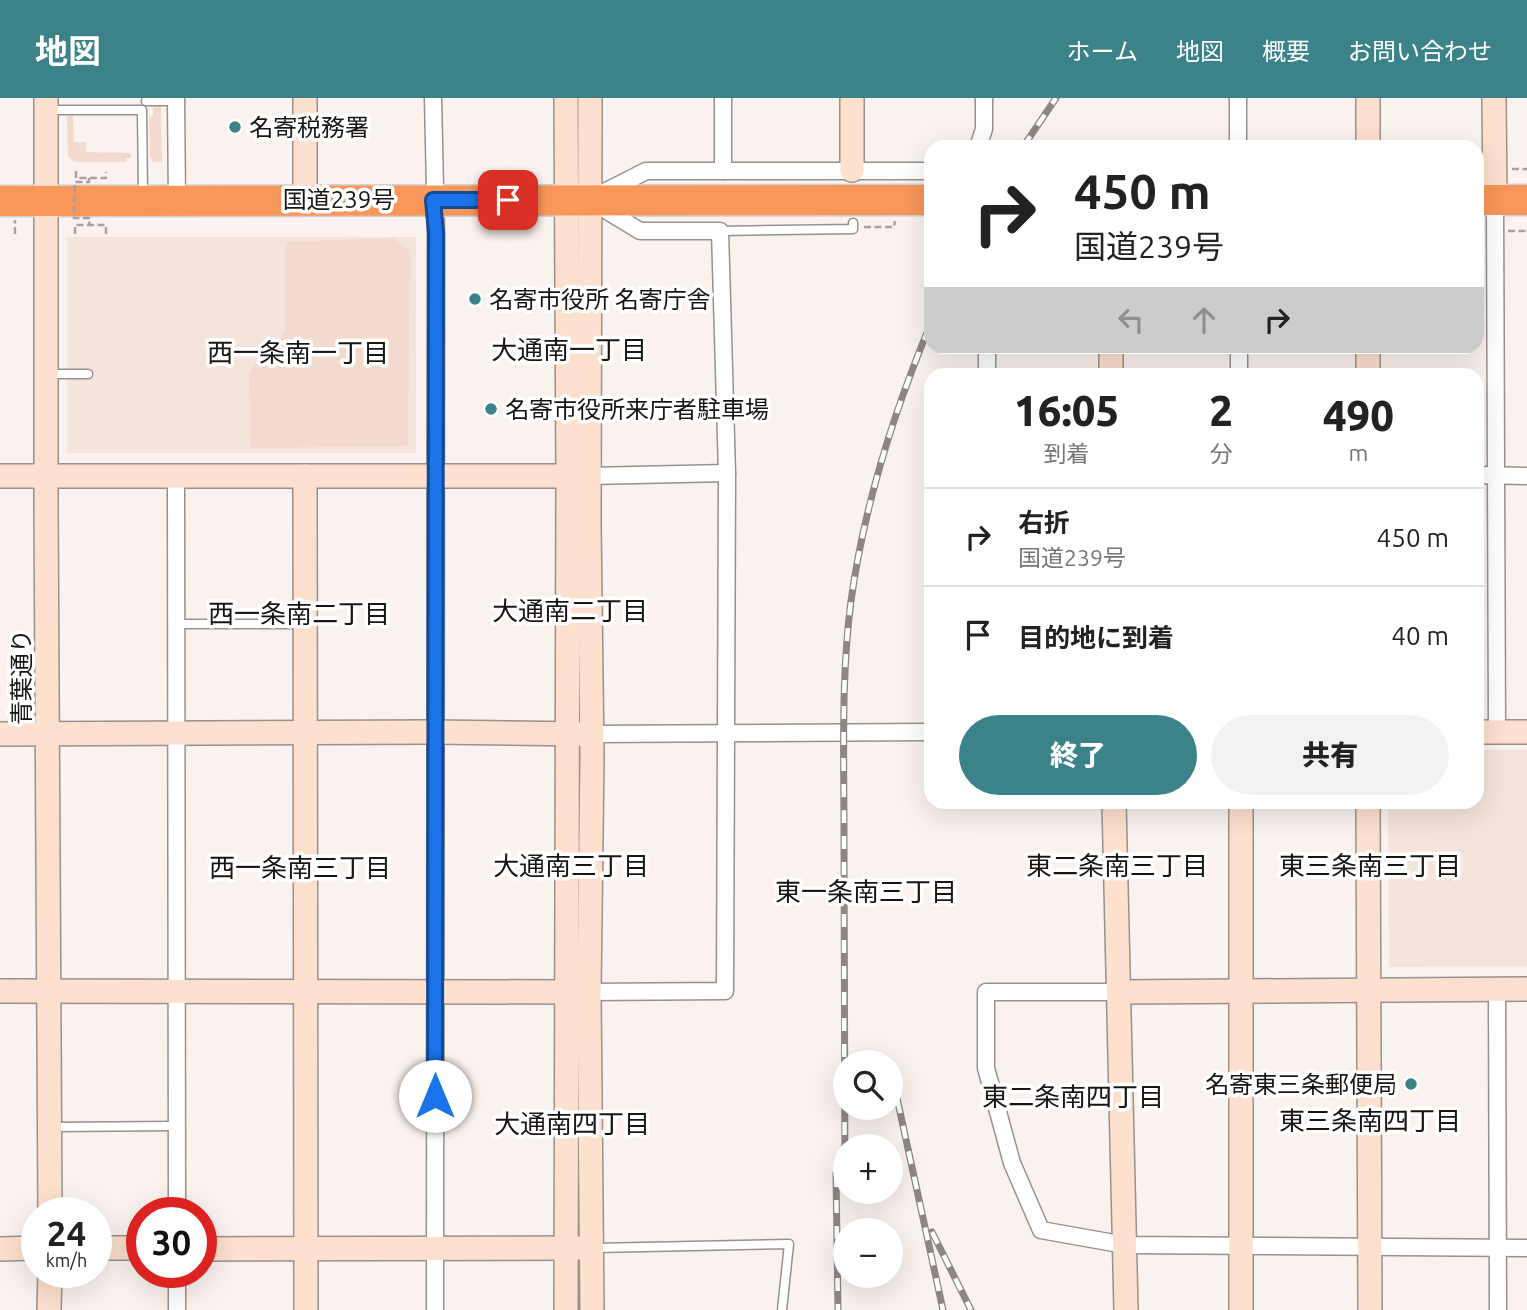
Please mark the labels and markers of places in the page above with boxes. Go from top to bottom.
place label: 名寄税務署 [249,114,369,141]
marker: 名寄税務署 [227,119,243,135]
pin [478,170,538,230]
place label: 名寄市役所 名寄庁舎 [489,286,711,313]
marker: 名寄市役所 名寄庁舎 [467,291,483,307]
place label: 名寄市役所来庁者駐車場 [505,396,769,423]
marker: 名寄市役所来庁者駐車場 [483,401,499,417]
place label: 名寄東三条郵便局 [1205,1071,1397,1098]
marker: 名寄東三条郵便局 [1403,1076,1419,1092]

